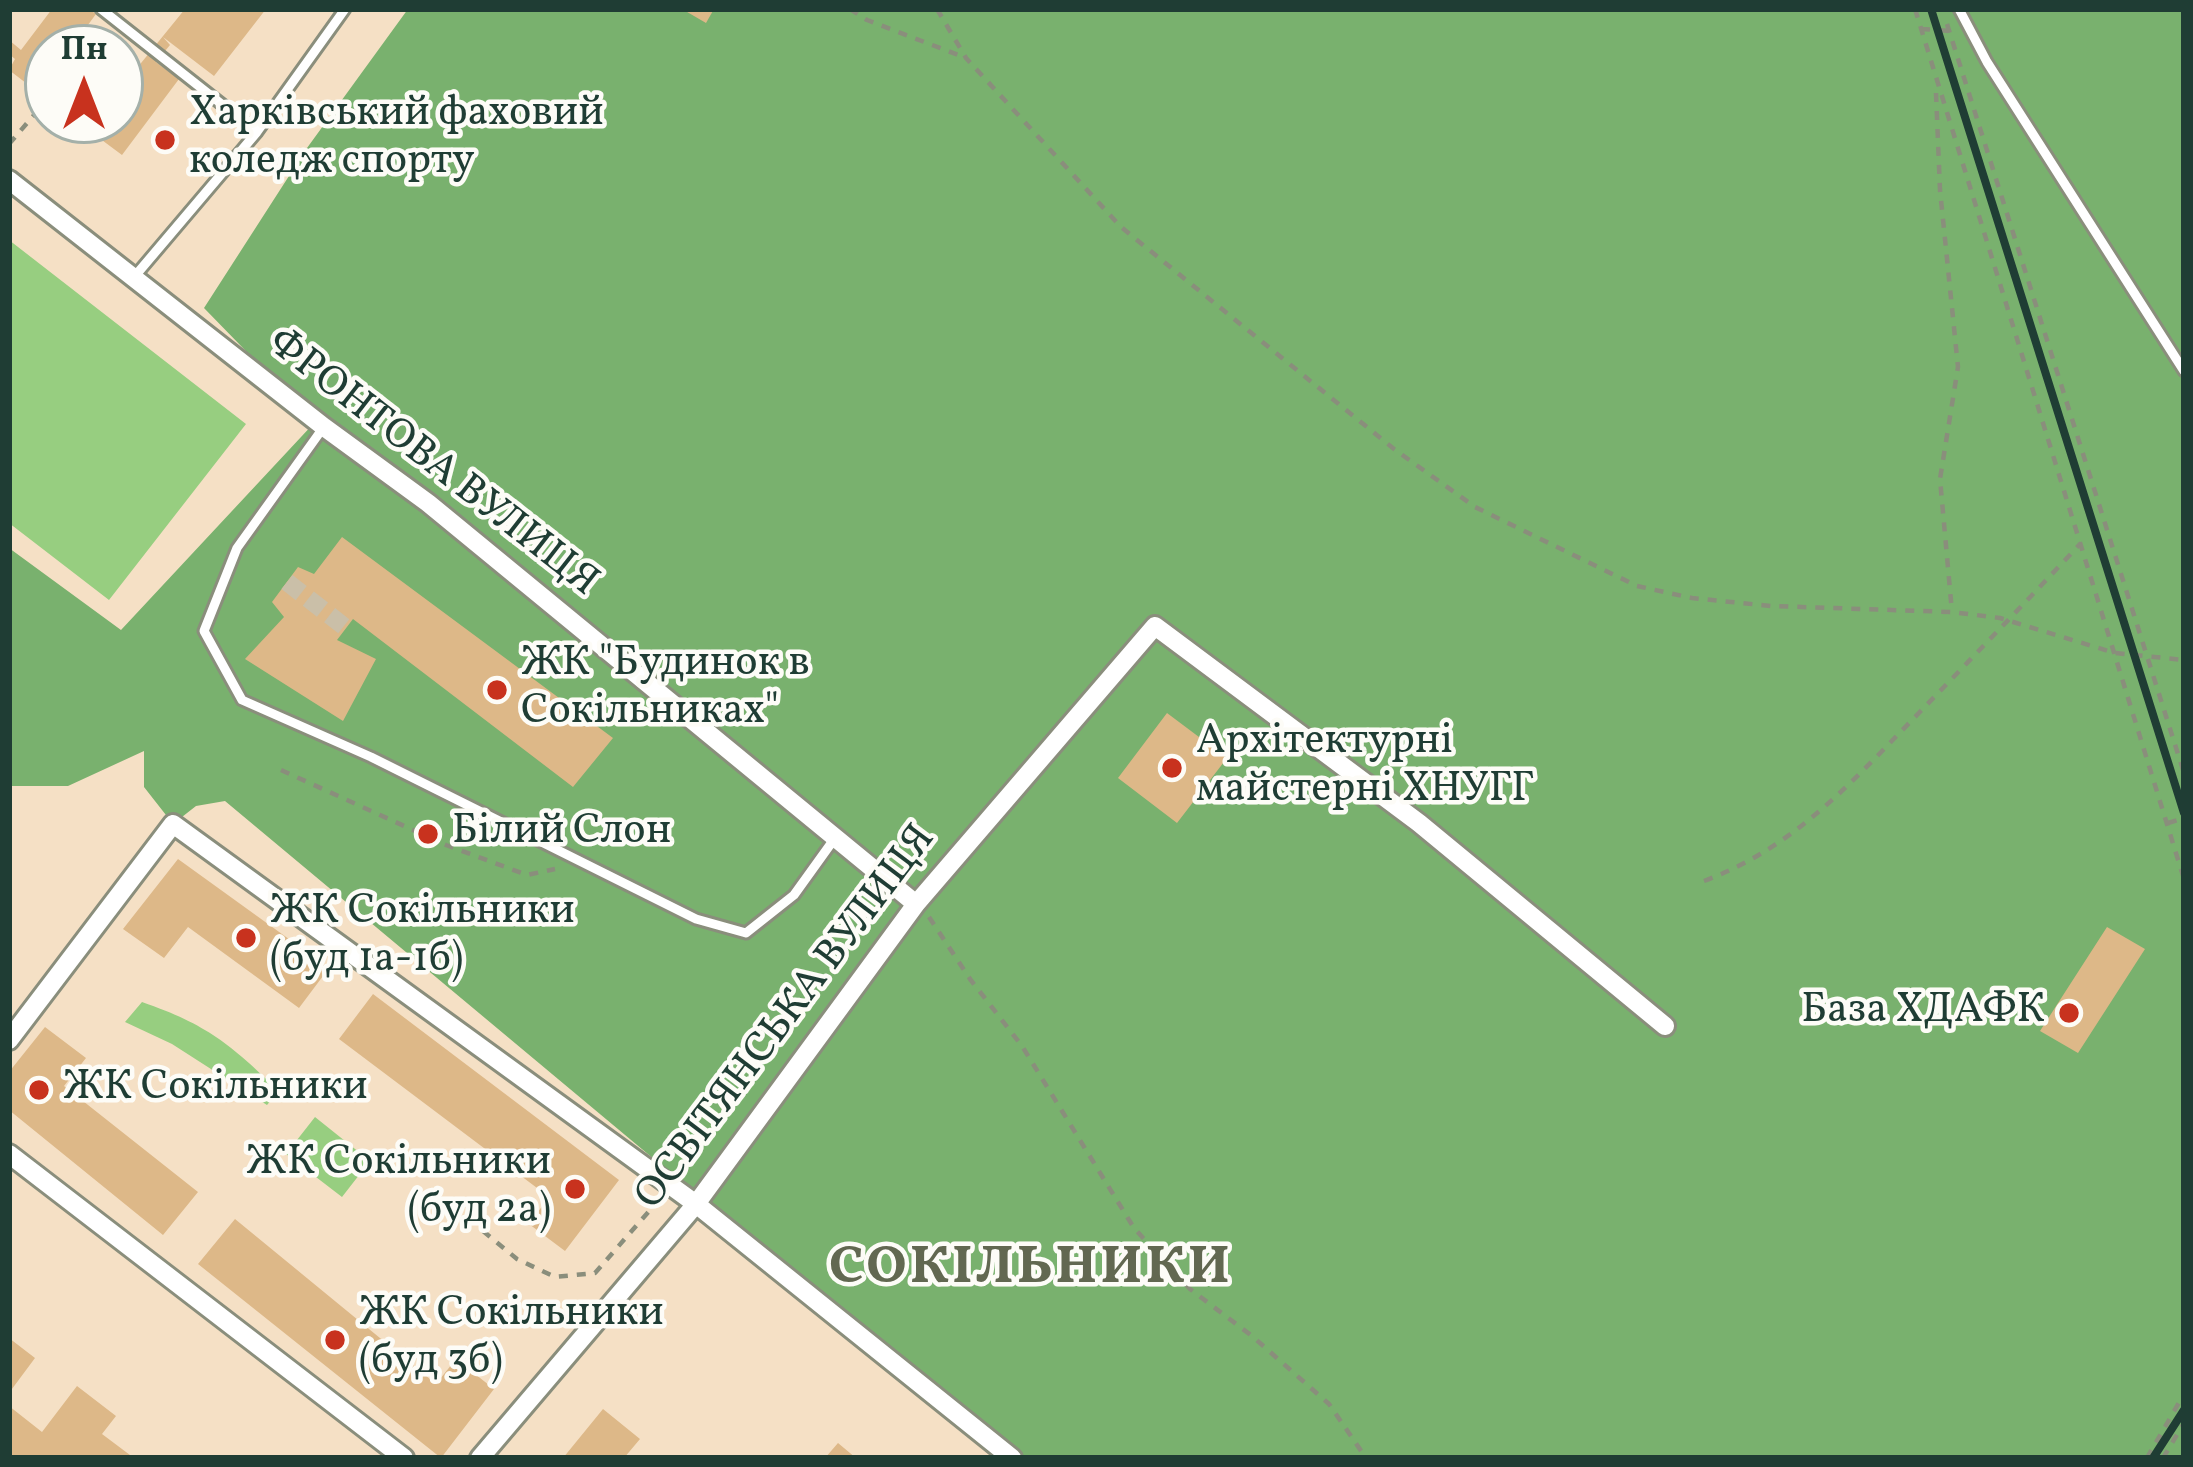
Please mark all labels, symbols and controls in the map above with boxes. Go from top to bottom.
north arrow [24,24,144,144]
text: Пн [61,28,107,74]
place label: Харківський фаховий коледж спорту [189,91,604,190]
marker: Харківський фаховий коледж спорту [152,127,178,153]
street label: ФРОНТОВА ВУЛИЦЯ [255,320,607,610]
place label: ЖК "Будинок в Сокільниках" [521,641,810,740]
marker: ЖК "Будинок в Сокільниках" [484,677,510,703]
place label: Архітектурні майстерні ХНУГГ [1196,719,1535,818]
marker: Архітектурні майстерні ХНУГГ [1159,755,1185,781]
place label: Білий Слон [452,809,671,859]
street label: ОСВІТЯНСЬКА ВУЛИЦЯ [627,817,949,1221]
marker: Білий Слон [415,821,441,847]
place label: ЖК Сокільники (буд 1а-1б) [270,889,575,988]
marker: ЖК Сокільники (буд 1а-1б) [233,925,259,951]
place label: База ХДАФК [1801,988,2045,1038]
marker: База ХДАФК [2056,1000,2082,1026]
place label: ЖК Сокільники [63,1065,368,1115]
marker: ЖК Сокільники [26,1077,52,1103]
place label: ЖК Сокільники (буд 2а) [246,1140,551,1238]
marker: ЖК Сокільники (буд 2а) [562,1176,588,1202]
district label: СОКІЛЬНИКИ [829,1240,1233,1304]
place label: ЖК Сокільники (буд 3б) [359,1291,664,1390]
marker: ЖК Сокільники (буд 3б) [322,1327,348,1353]

